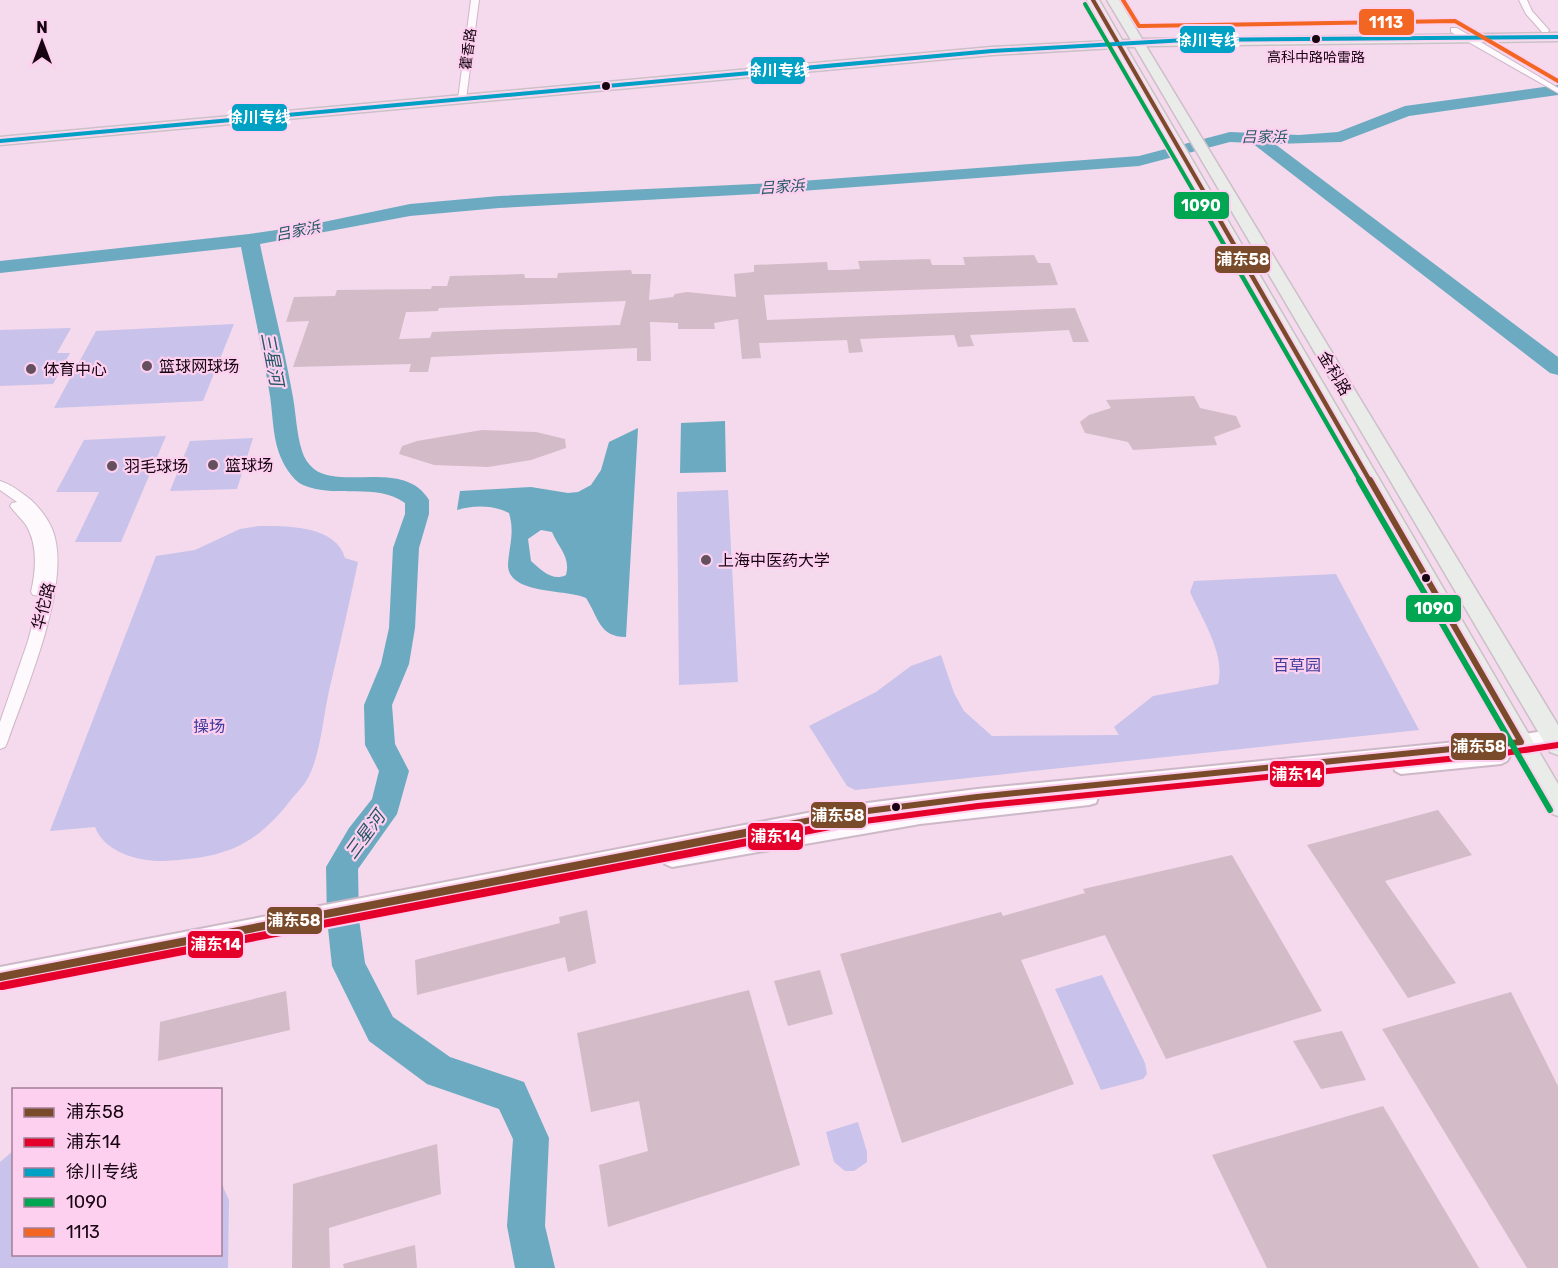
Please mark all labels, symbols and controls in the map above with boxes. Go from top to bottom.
line badge: 1113 [1358,8,1415,36]
north arrow [12,12,72,72]
text: 1113 [1369,13,1403,32]
text: N [36,18,48,37]
line badge: 徐川专线 [1179,25,1236,54]
street label: 藿香路 [457,27,480,71]
text: 徐川专线 [1176,31,1240,50]
marker: 高科中路哈雷路 [1310,33,1322,45]
place label: 高科中路哈雷路 [1267,49,1365,66]
line badge: 徐川专线 [750,56,806,85]
text: 徐川专线 [746,61,810,80]
unlabelled marker [600,80,612,92]
line badge: 徐川专线 [231,103,288,132]
text: 徐川专线 [227,108,291,127]
water label: 吕家浜 [1241,128,1288,146]
water label: 吕家浜 [759,176,807,198]
line badge: 1090 [1173,191,1230,220]
text: 1090 [1181,196,1221,215]
water label: 吕家浜 [274,217,324,244]
line badge: 浦东58 [1214,245,1271,274]
text: 浦东58 [1216,250,1270,269]
water label: 三星河 [256,330,289,391]
street label: 金科路 [1314,348,1355,399]
place label: 篮球网球场 [159,357,239,376]
marker: 篮球网球场 [140,359,154,373]
place label: 体育中心 [43,360,107,379]
marker: 体育中心 [24,362,38,376]
place label: 篮球场 [225,456,273,475]
place label: 羽毛球场 [124,457,188,476]
marker: 篮球场 [206,458,220,472]
marker: 羽毛球场 [105,459,119,473]
place label: 上海中医药大学 [718,551,830,570]
marker: 上海中医药大学 [699,553,713,567]
unlabelled marker [1420,572,1432,584]
street label: 华佗路 [28,580,59,632]
line badge: 1090 [1405,594,1462,623]
text: 1090 [1414,599,1454,618]
park label: 百草园 [1273,656,1321,675]
park label: 操场 [193,717,225,736]
line badge: 浦东58 [1450,732,1507,761]
text: 浦东58 [1452,737,1506,756]
line badge: 浦东14 [1269,760,1325,788]
text: 浦东14 [1272,765,1323,784]
line badge: 浦东58 [810,801,867,829]
unlabelled marker [890,801,902,813]
water label: 三星河 [340,804,392,863]
text: 浦东58 [811,806,865,825]
line badge: 浦东14 [747,822,804,851]
text: 浦东14 [751,827,802,846]
line badge: 浦东58 [266,906,323,935]
text: 浦东58 [267,911,321,930]
line badge: 浦东14 [187,930,244,959]
text: 浦东14 [191,935,242,954]
legend [12,1088,222,1256]
text: 浦东58 [66,1101,124,1123]
text: 浦东14 [66,1131,121,1153]
text: 徐川专线 [66,1161,138,1183]
text: 1090 [66,1191,107,1213]
text: 1113 [66,1221,100,1243]

